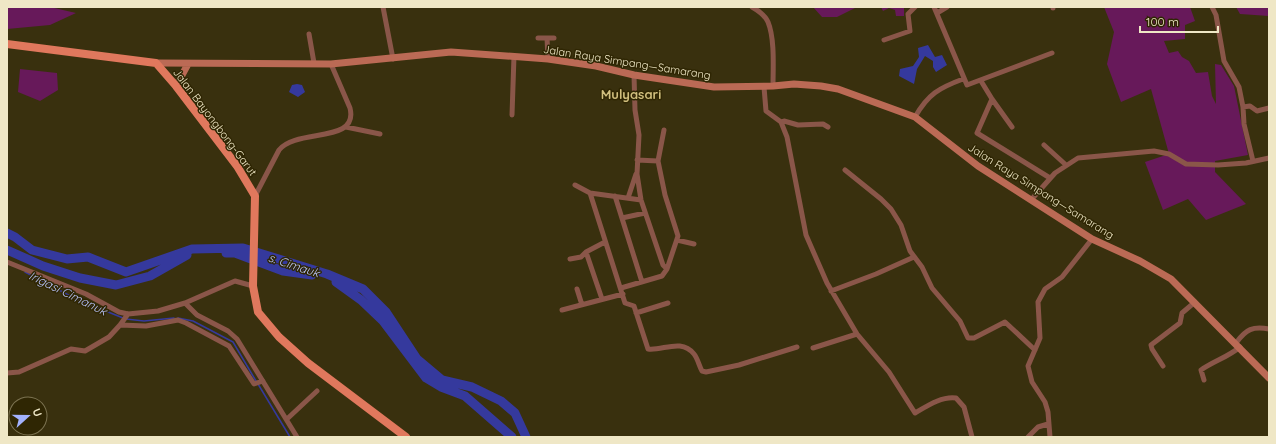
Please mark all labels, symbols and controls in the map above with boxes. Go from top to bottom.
scale bar [1140,8,1218,34]
text: 100 m [1146,14,1179,29]
street label: Jalan Raya Simpang—Samarang [542,42,712,82]
street label: Jalan Bayongbong-Garut [170,66,260,179]
district label: Mulyasari [601,86,661,102]
street label: Jalan Raya Simpang—Samarang [965,140,1117,242]
water label: s. Cimauk [267,250,323,281]
water label: Irigasi Cimanuk [26,268,111,319]
north arrow [8,396,48,436]
text: U [29,406,45,419]

